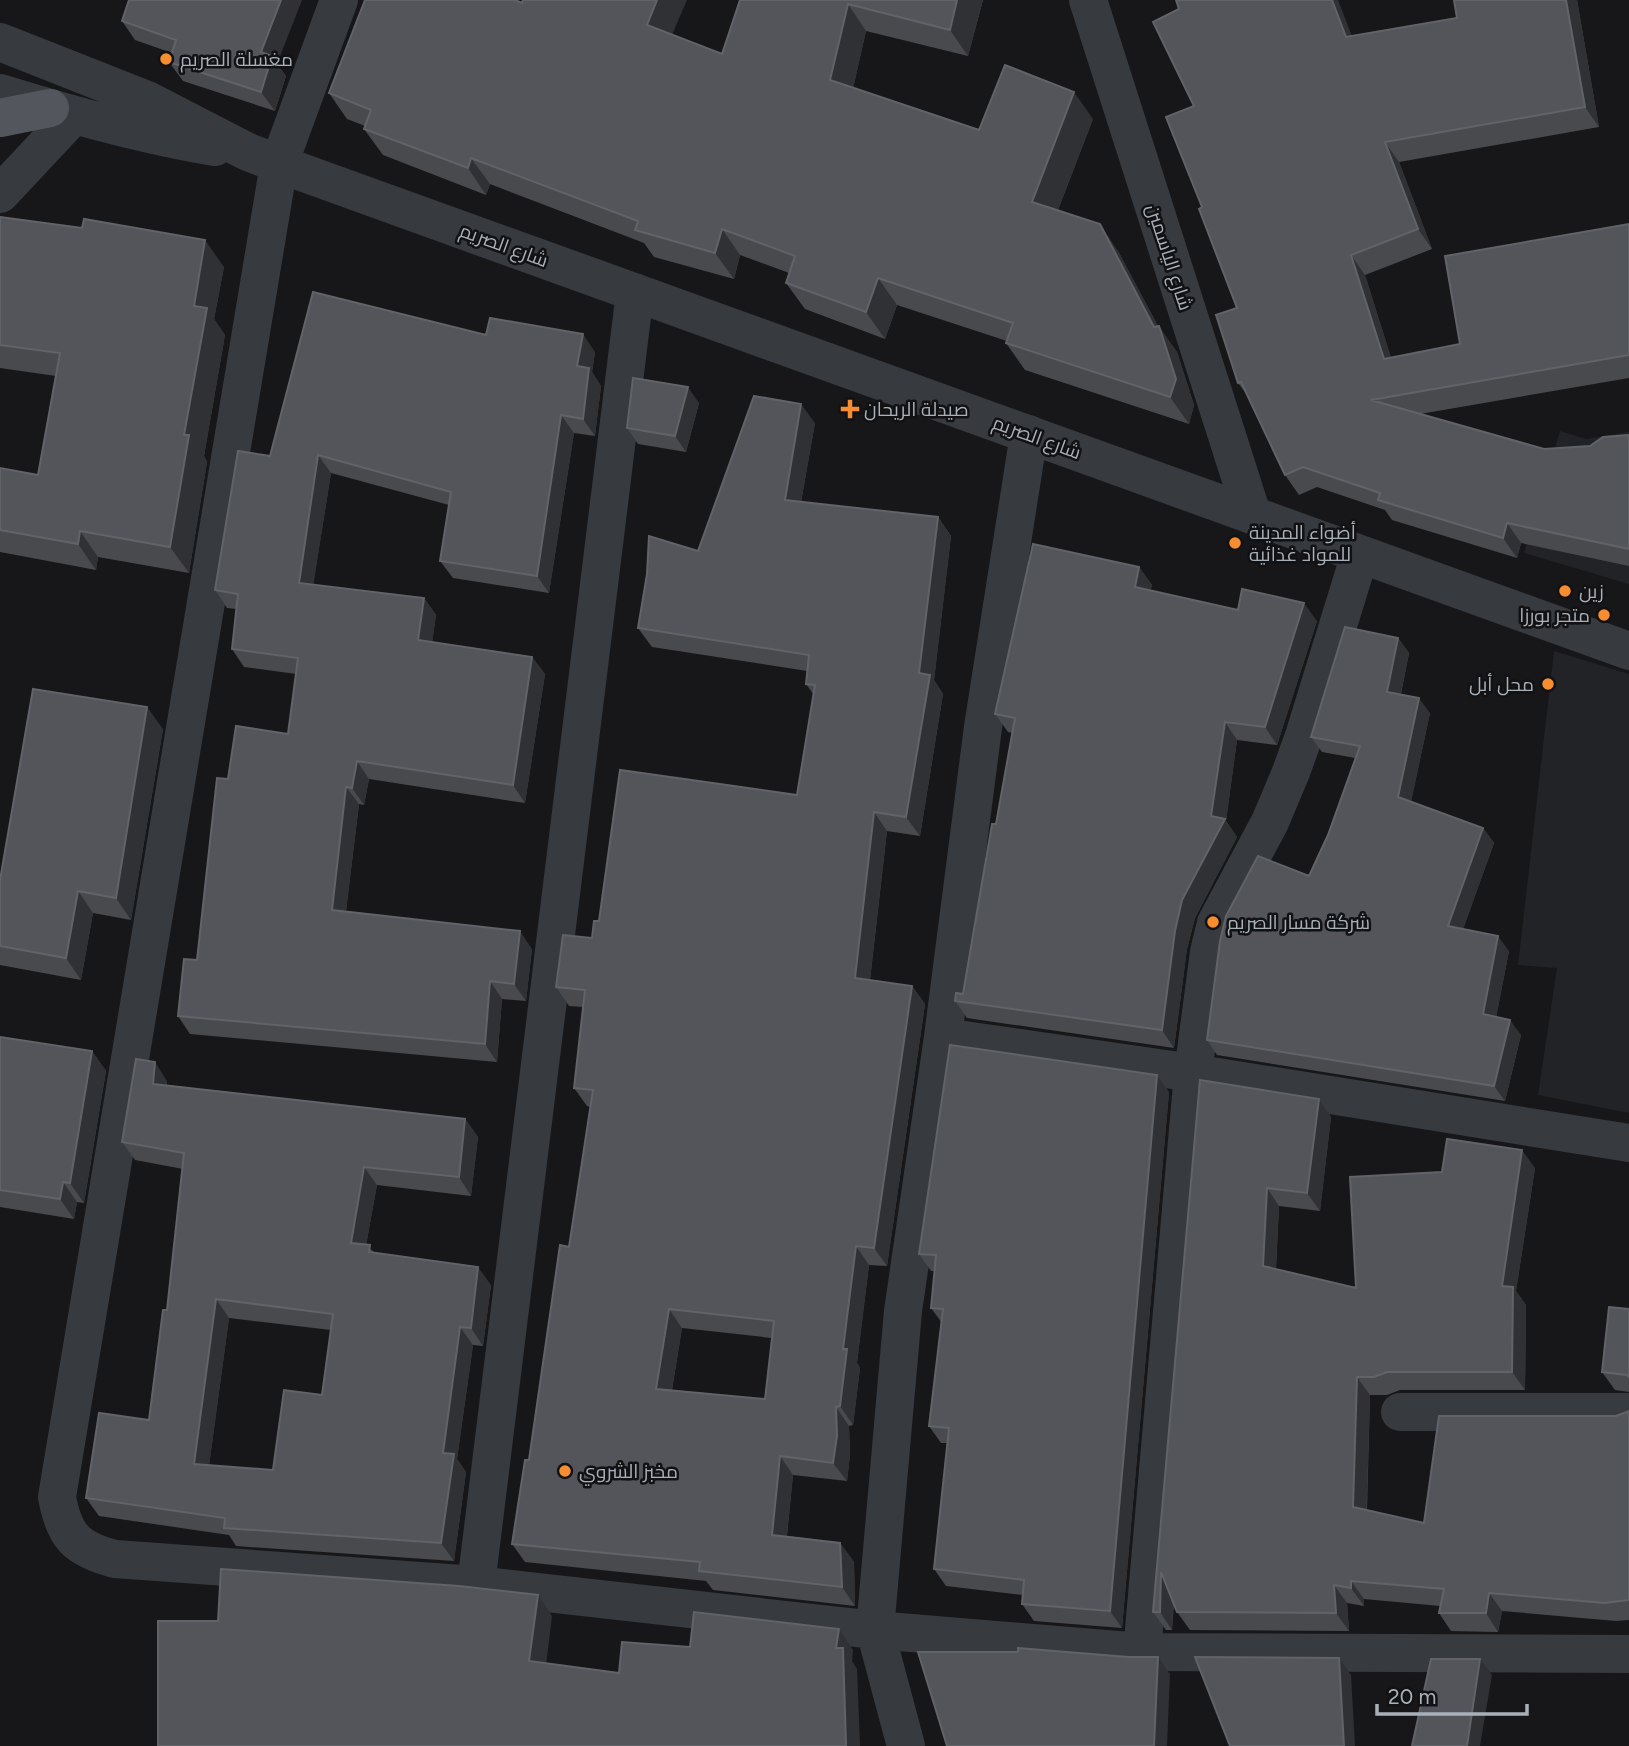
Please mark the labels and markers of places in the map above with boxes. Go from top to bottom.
place label: مغسلة الصريم [180,48,293,73]
marker: مغسلة الصريم [158,51,174,67]
place label: صيدلة الريحان [864,398,969,421]
marker: صيدلة الريحان [842,401,858,417]
place label: أضواء المدينة للمواد غذائية [1249,521,1356,566]
marker: أضواء المدينة للمواد غذائية [1227,535,1243,551]
place label: زين [1579,580,1604,603]
marker: زين [1557,583,1573,599]
place label: متجر بورزا [1519,604,1590,627]
marker: متجر بورزا [1596,607,1612,623]
place label: محل أبل [1469,673,1534,696]
marker: محل أبل [1540,676,1556,692]
place label: شركة مسار الصريم [1227,911,1370,936]
marker: شركة مسار الصريم [1205,914,1221,930]
place label: مخبز الشروي [579,1460,678,1486]
marker: مخبز الشروي [557,1463,573,1479]

